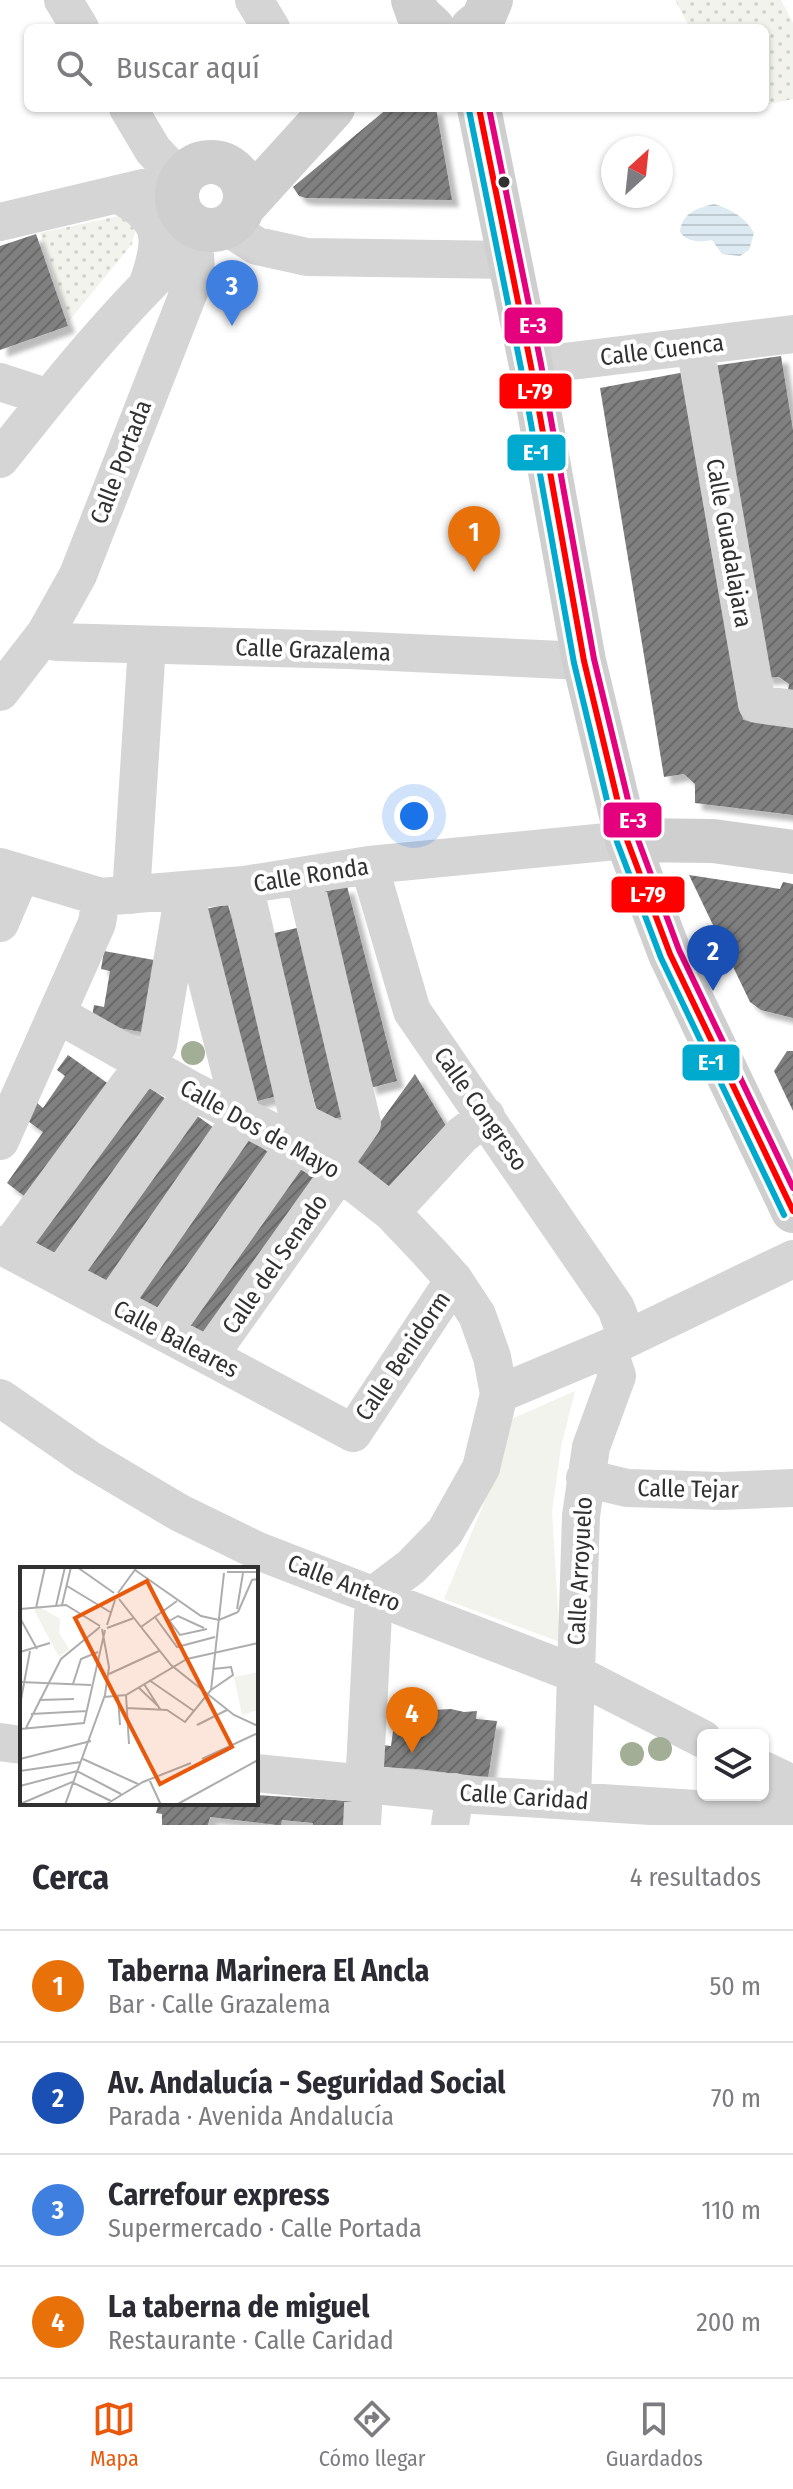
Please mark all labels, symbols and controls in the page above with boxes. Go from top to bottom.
search box [24,24,769,112]
icon: search [52,46,96,90]
text: Buscar aquí [116,50,260,86]
north arrow [601,136,673,208]
unlabelled marker [496,174,512,190]
pin: 3 [206,260,258,326]
line badge: E-3 [503,306,564,345]
text: E-3 [519,312,547,339]
street label: Calle Cuenca [599,329,725,371]
line badge: L-79 [498,372,573,410]
text: L-79 [517,378,553,405]
street label: Calle Portada [85,396,157,528]
line badge: E-1 [506,433,567,472]
text: E-1 [523,439,549,466]
street label: Calle Guadalajara [700,456,758,630]
pin: 1 [448,506,500,572]
street label: Calle Grazalema [235,633,391,667]
your location [394,796,434,836]
line badge: E-3 [602,801,663,839]
text: E-3 [619,807,647,834]
street label: Calle Ronda [251,852,371,898]
line badge: L-79 [610,875,686,914]
text: L-79 [630,881,666,908]
pin: 2 [687,925,739,991]
street label: Calle Congreso [428,1042,534,1176]
line badge: E-1 [681,1043,741,1082]
text: E-1 [698,1049,724,1076]
street label: Calle Dos de Mayo [175,1074,345,1184]
street label: Calle del Senado [217,1189,333,1339]
street label: Calle Benidorm [350,1286,456,1426]
street label: Calle Baleares [109,1294,243,1384]
street label: Calle Tejar [637,1474,740,1504]
street label: Calle Arroyuelo [562,1496,598,1646]
street label: Calle Antero [284,1549,404,1617]
inset map [20,1567,258,1805]
pin: 4 [386,1687,438,1753]
map controls [697,1729,769,1801]
button: layers [697,1729,769,1801]
street label: Calle Caridad [459,1779,589,1815]
text: Cerca [32,1857,109,1898]
text: 4 resultados [630,1862,761,1893]
text: Taberna Marinera El Ancla [108,1953,429,1989]
text: 1 [53,1971,64,2002]
text: 50 m [709,1971,761,2002]
text: Bar · Calle Grazalema [108,1989,330,2020]
text: Av. Andalucía - Seguridad Social [108,2065,505,2101]
text: 2 [52,2083,64,2114]
text: 70 m [711,2083,761,2114]
text: Parada · Avenida Andalucía [108,2101,394,2132]
text: Carrefour express [108,2177,330,2213]
text: 3 [52,2195,64,2226]
text: 110 m [701,2195,761,2226]
text: Supermercado · Calle Portada [108,2213,422,2244]
text: La taberna de miguel [108,2289,370,2325]
text: 4 [51,2307,65,2338]
text: 200 m [696,2307,761,2338]
text: Restaurante · Calle Caridad [108,2325,394,2356]
tab: Mapa [90,2397,139,2472]
tab: Cómo llegar [319,2397,426,2472]
tab: Guardados [606,2397,703,2472]

